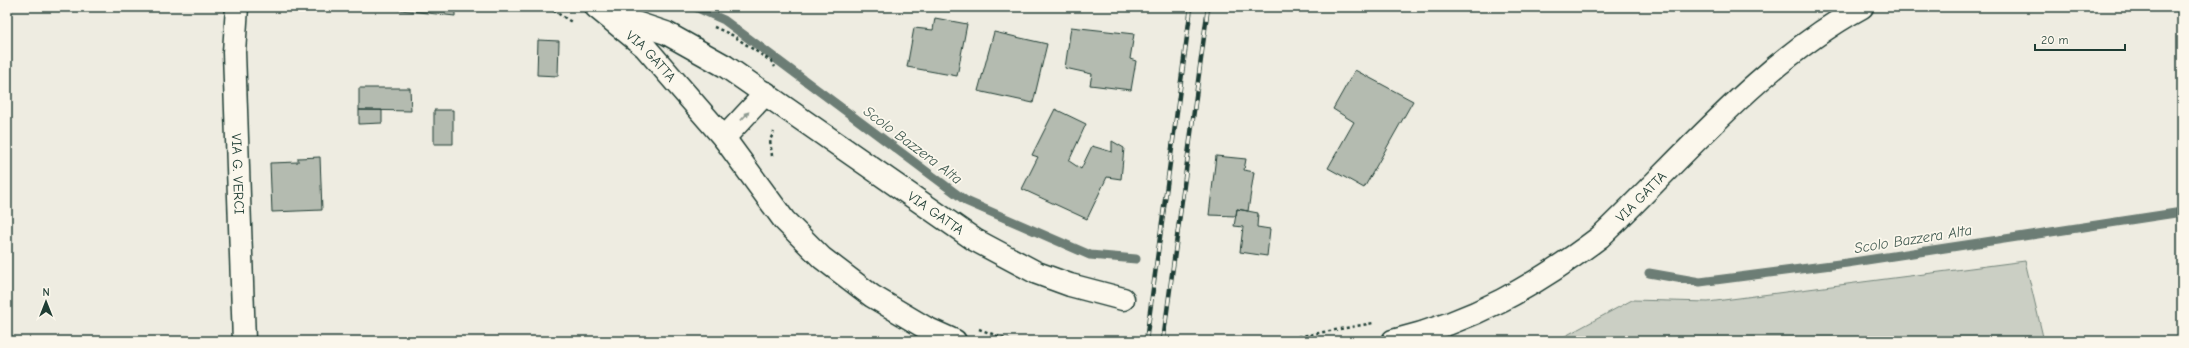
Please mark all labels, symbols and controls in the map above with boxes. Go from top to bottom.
scale bar [2035,26,2125,52]
street label: VIA GATTA [623,27,680,85]
text: 20 m [2041,33,2069,47]
water label: Scolo Bazzera Alta [860,102,966,188]
one-way arrow [740,111,750,121]
street label: VIA G. VERCI [228,133,248,215]
street label: VIA GATTA [1612,167,1670,226]
street label: VIA GATTA [905,187,968,238]
water label: Scolo Bazzera Alta [1853,221,1973,257]
north arrow [26,282,66,322]
text: N [42,286,50,299]

